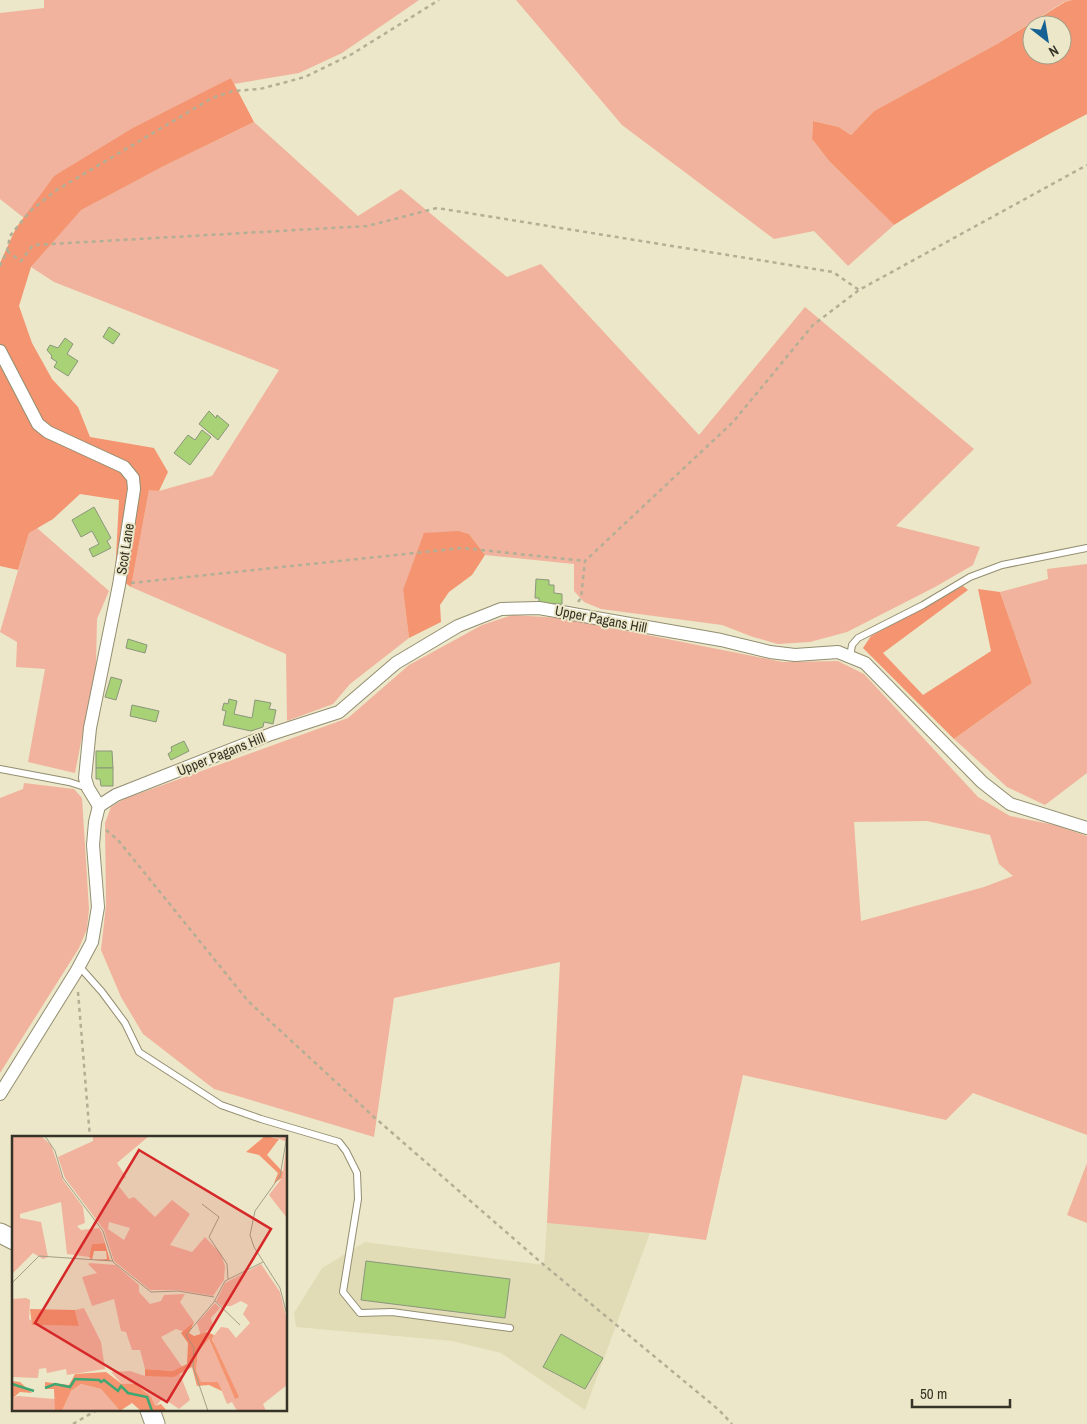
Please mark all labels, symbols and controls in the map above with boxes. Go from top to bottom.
north arrow [1022,15,1072,65]
text: N [1046,41,1062,61]
street label: Scot Lane [112,522,138,576]
street label: Upper Pagans Hill [554,601,648,637]
street label: Upper Pagans Hill [174,728,268,780]
inset map [12,1136,288,1412]
scale bar [912,1376,1010,1408]
text: 50 m [920,1383,947,1404]

